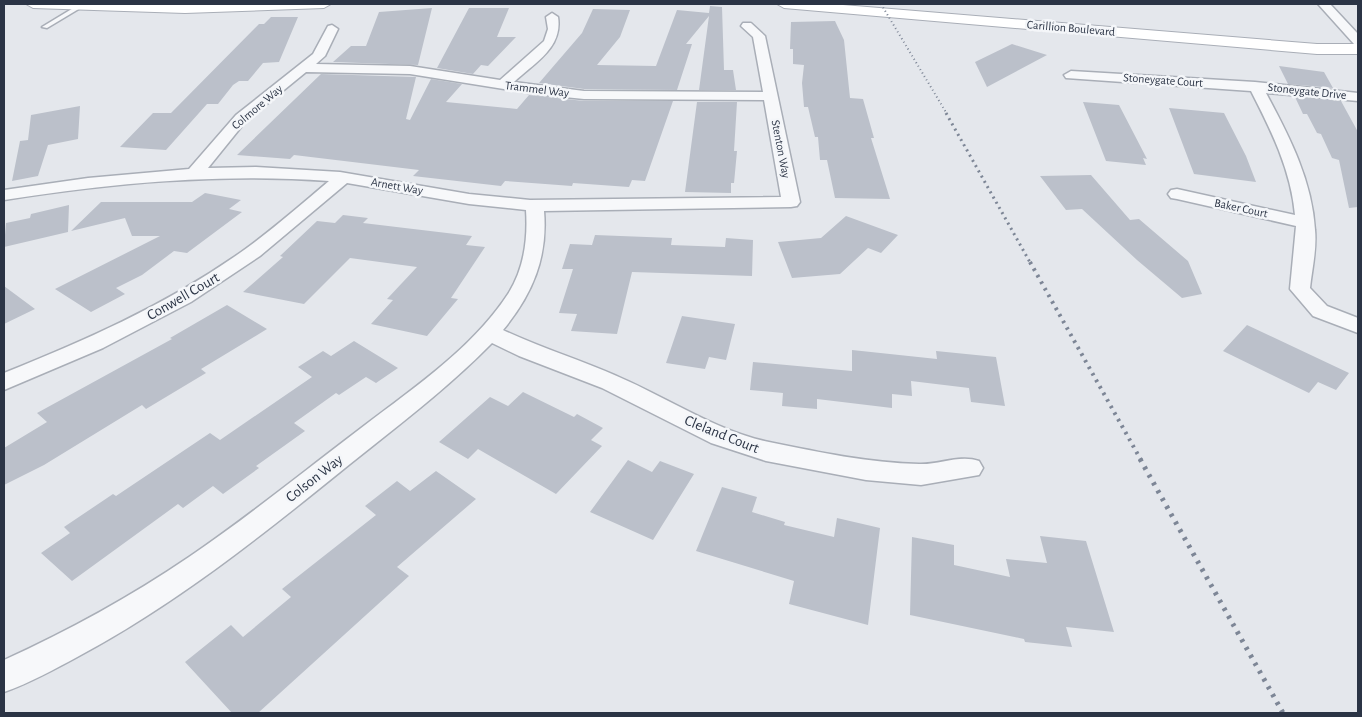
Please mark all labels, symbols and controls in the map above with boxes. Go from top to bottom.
street label: Carillion Boulevard [1026,18,1116,38]
street label: Stoneygate Court [1123,71,1203,90]
street label: Trammel Way [504,79,570,100]
street label: Stoneygate Drive [1267,81,1347,102]
street label: Colmore Way [229,82,285,132]
street label: Stenton Way [768,119,793,179]
street label: Arnett Way [370,176,424,197]
street label: Baker Court [1213,196,1269,220]
street label: Conwell Court [144,270,222,323]
street label: Cleland Court [682,413,761,456]
street label: Colson Way [283,451,346,505]

